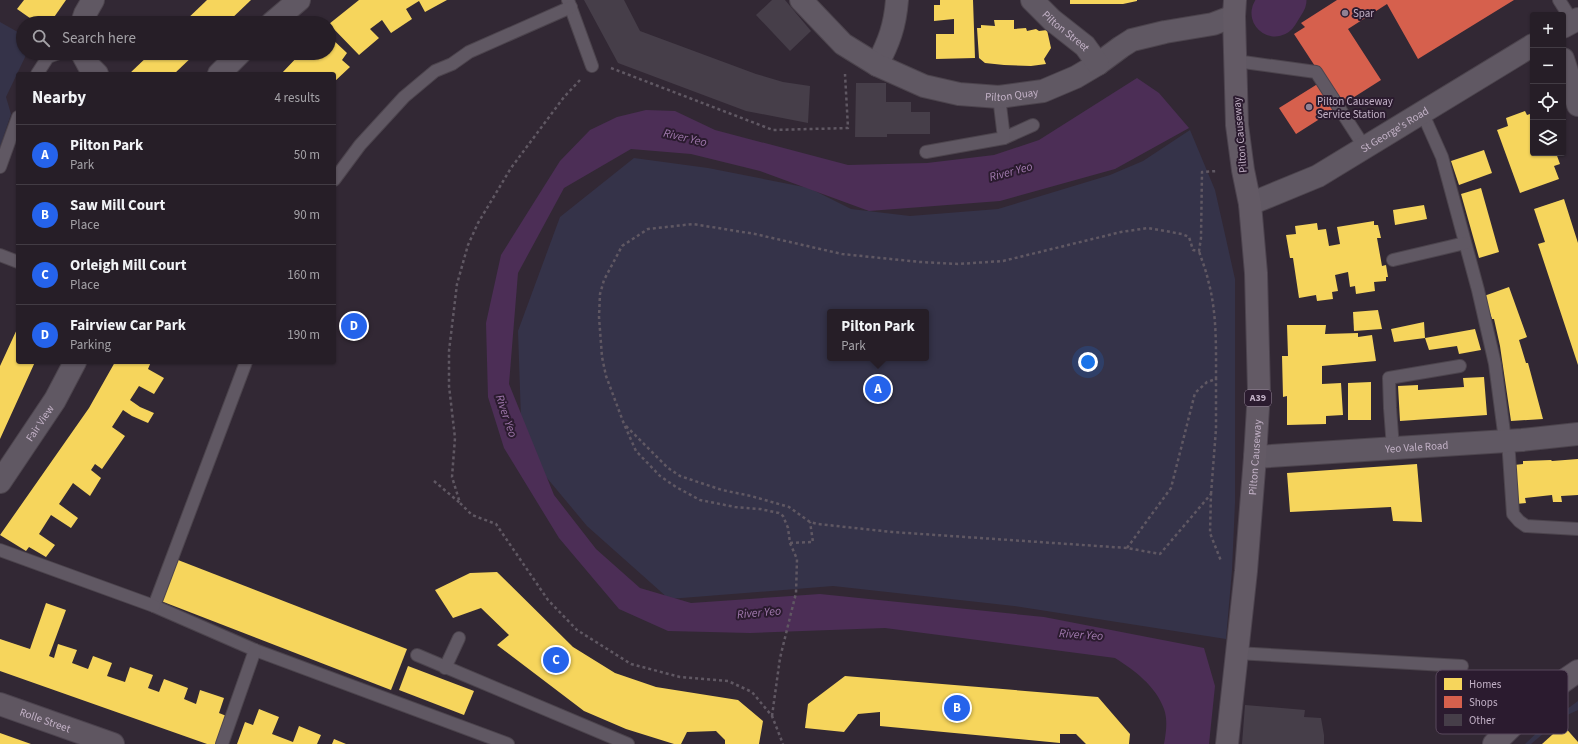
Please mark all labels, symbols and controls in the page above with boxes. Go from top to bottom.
place label: Spar [1353,6,1374,21]
street label: Pilton Street [1039,7,1094,54]
marker: Spar [1340,8,1350,18]
map controls [1530,12,1566,156]
button: + [1530,12,1566,48]
search box [16,16,336,60]
icon: search [30,27,52,49]
text: Search here [62,28,136,49]
button: − [1530,48,1566,84]
street label: Pilton Quay [984,84,1039,105]
button: locate [1530,84,1566,120]
text: Nearby [32,86,86,110]
text: 4 results [275,89,320,107]
place label: Pilton Causeway Service Station [1317,94,1393,122]
street label: Pilton Causeway [1229,97,1251,173]
marker: Pilton Causeway Service Station [1304,102,1314,112]
street label: St George's Road [1357,103,1431,156]
button: layers [1530,120,1566,156]
water label: River Yeo [662,125,708,151]
text: Pilton Park [70,135,143,156]
text: A [41,146,49,164]
text: 50 m [294,146,320,164]
text: Park [70,156,94,174]
water label: River Yeo [987,158,1035,186]
text: Saw Mill Court [70,195,165,216]
text: B [41,206,49,224]
text: 90 m [294,206,320,224]
text: Place [70,216,99,234]
text: Orleigh Mill Court [70,255,186,276]
text: C [41,266,49,284]
text: 160 m [287,266,320,284]
text: Place [70,276,99,294]
popup [827,309,929,361]
pin: D [341,311,367,341]
text: Fairview Car Park [70,315,186,336]
text: Pilton Park [841,316,915,337]
text: D [41,326,49,344]
text: 190 m [287,326,320,344]
text: Parking [70,336,111,354]
text: Park [841,337,866,355]
your location [1078,352,1098,372]
pin: A [865,374,891,404]
road number: A39 [1245,390,1271,406]
water label: River Yeo [491,392,521,440]
street label: Fair View [22,402,57,444]
street label: Pilton Causeway [1245,419,1265,496]
street label: Yeo Vale Road [1384,437,1449,456]
water label: River Yeo [736,603,782,623]
water label: River Yeo [1058,625,1104,645]
pin: C [543,645,569,675]
legend [1436,670,1568,734]
text: Homes [1469,677,1502,692]
pin: B [944,693,970,723]
text: Shops [1469,695,1498,710]
street label: Rolle Street [18,704,73,736]
text: Other [1469,713,1495,728]

